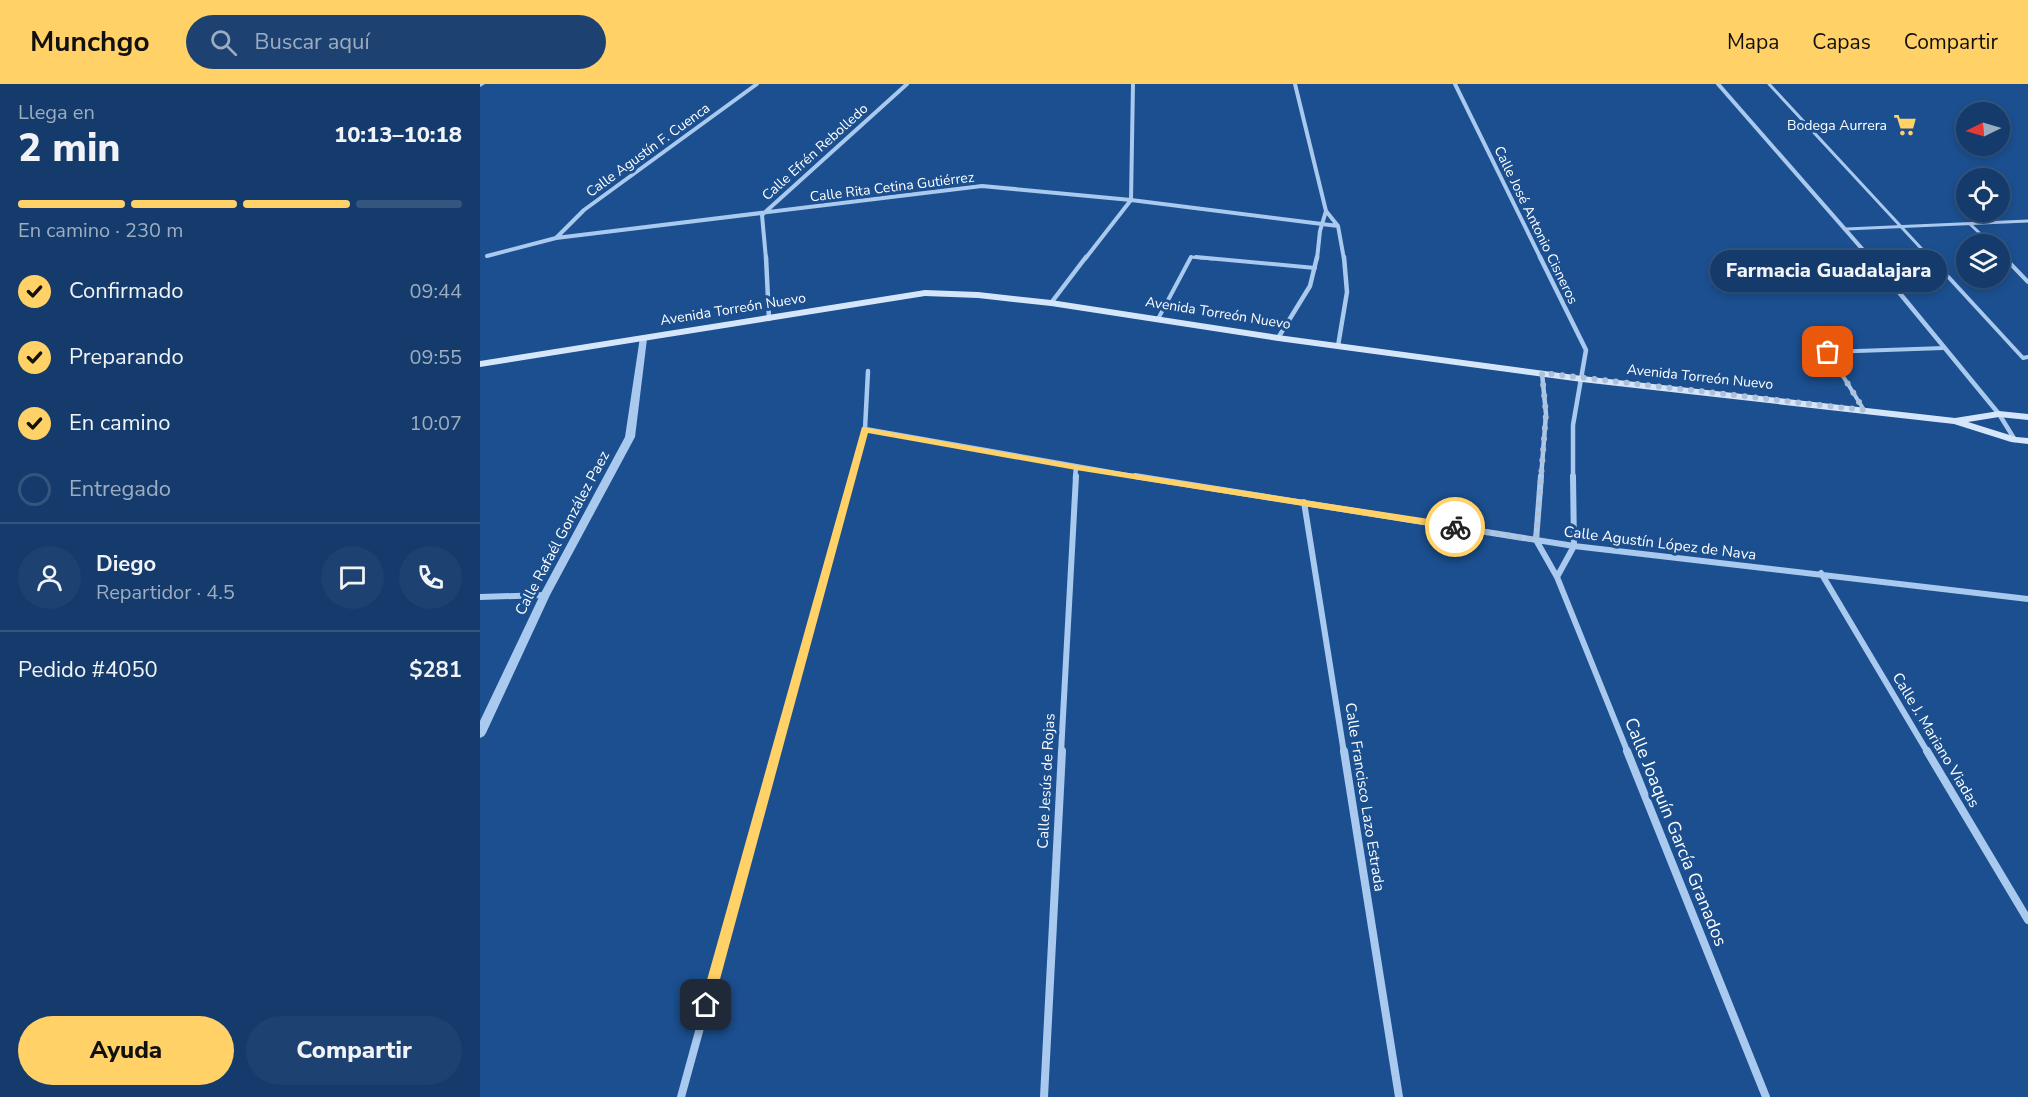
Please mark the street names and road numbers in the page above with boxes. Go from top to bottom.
street label: Calle Agustín F. Cuenca [582,99,714,201]
street label: Calle Efrén Rebolledo [758,99,872,205]
street label: Calle José Antonio Cisneros [1489,143,1583,307]
street label: Calle Rita Cetina Gutiérrez [809,167,976,207]
street label: Avenida Torreón Nuevo [659,288,807,330]
street label: Avenida Torreón Nuevo [1144,292,1292,334]
street label: Avenida Torreón Nuevo [1626,360,1774,394]
street label: Calle Rafaél González Paez [510,447,614,619]
street label: Calle Agustín López de Nava [1563,521,1757,565]
street label: Calle J. Mariano Viadas [1888,669,1984,811]
street label: Calle Francisco Lazo Estrada [1340,701,1390,893]
street label: Calle Jesús de Rojas [1032,713,1060,849]
street label: Calle Joaquín García Granados [1619,714,1733,950]

